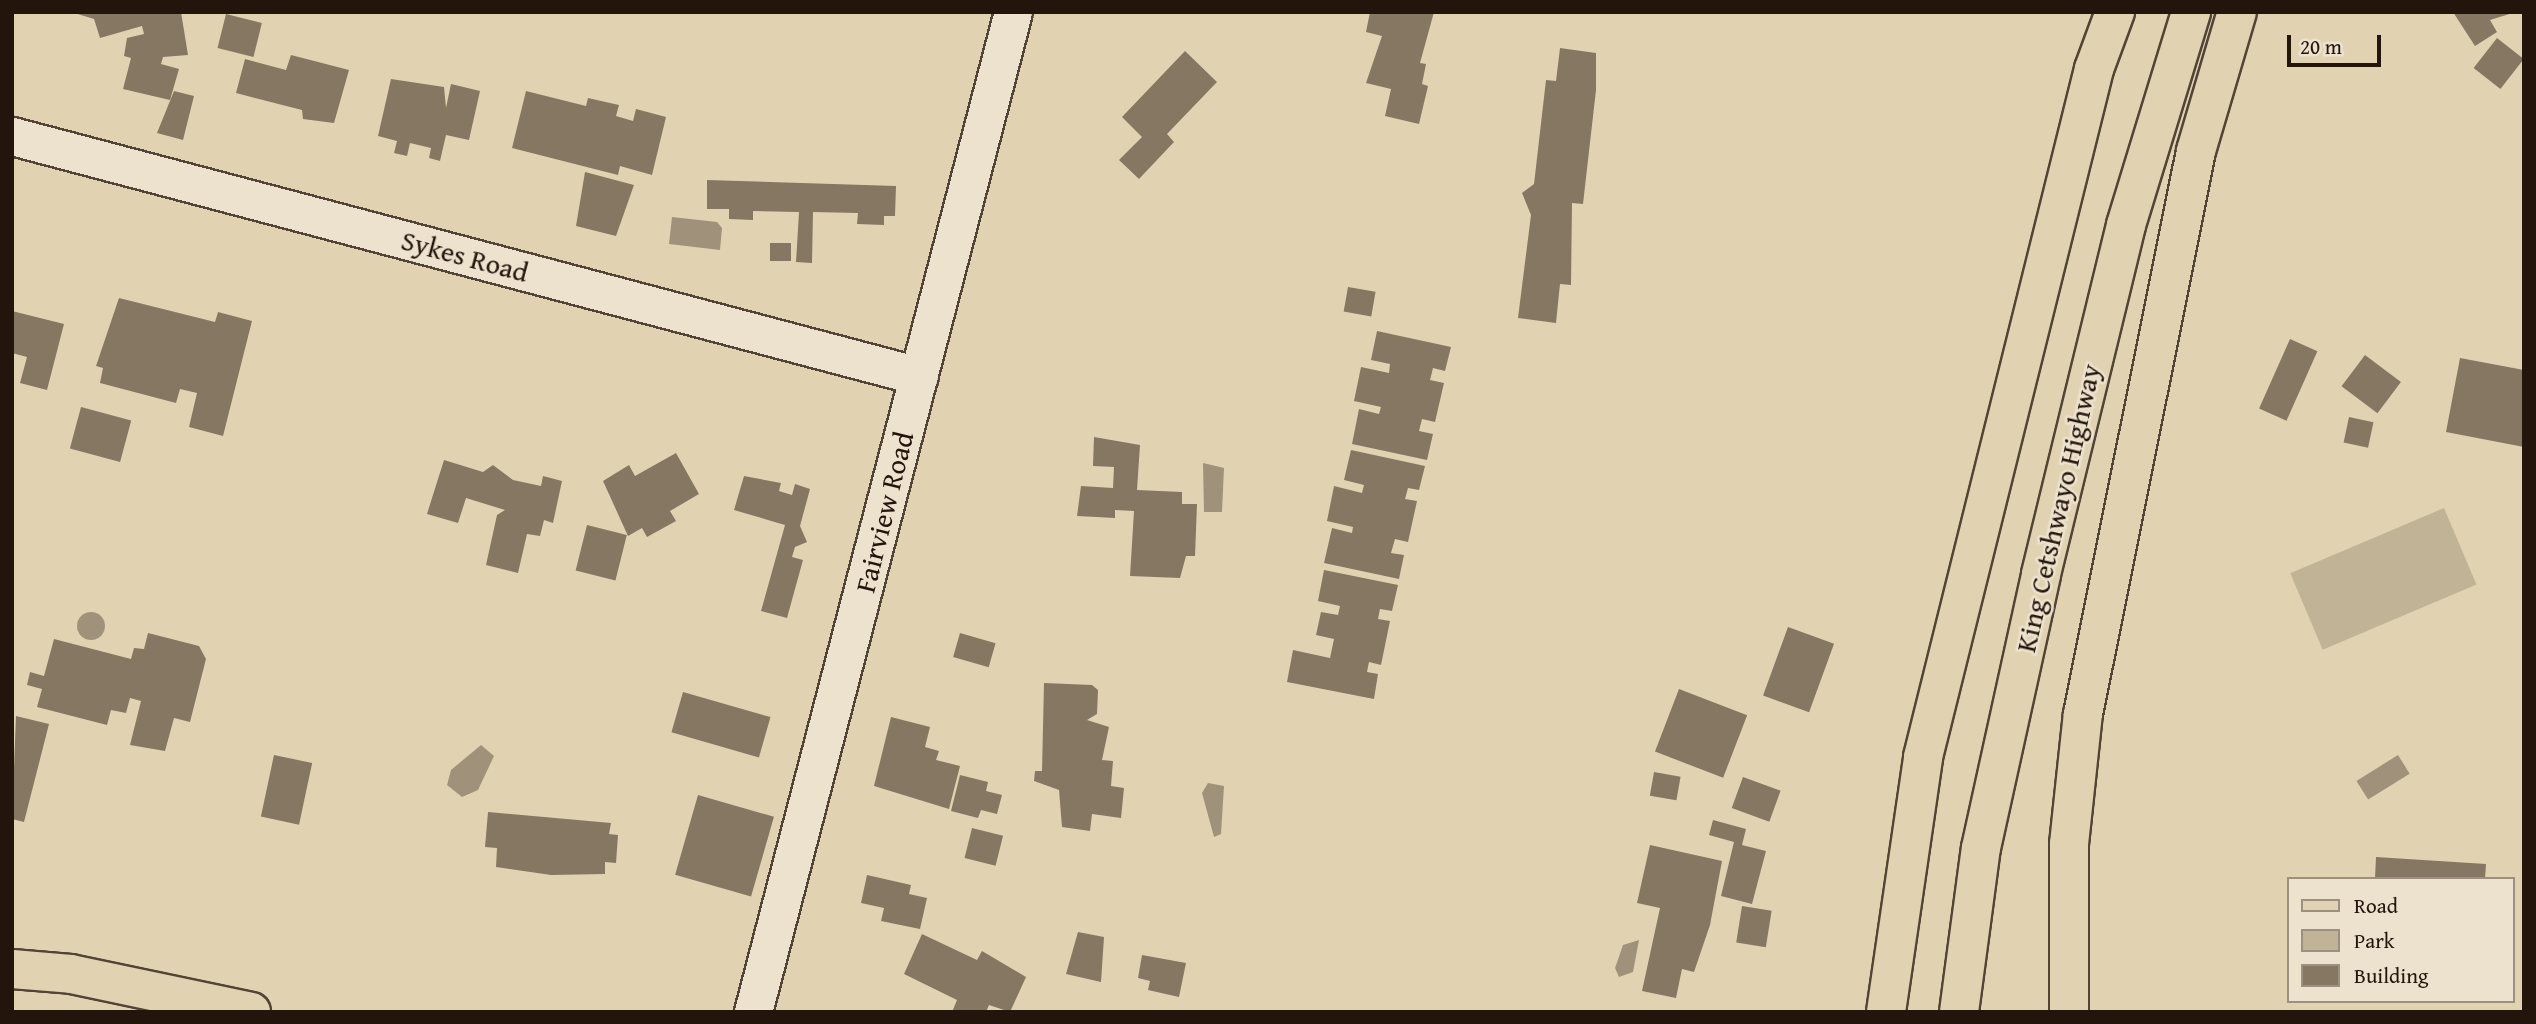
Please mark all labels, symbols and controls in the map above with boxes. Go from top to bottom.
scale bar [2291,21,2386,65]
text: 20 m [2300,31,2342,62]
street label: Sykes Road [398,223,532,289]
street label: King Cetshwayo Highway [2008,361,2108,655]
street label: Fairview Road [848,428,920,596]
legend [2288,877,2515,1003]
text: Road [2354,890,2398,921]
text: Park [2354,925,2395,956]
text: Building [2354,960,2428,991]

